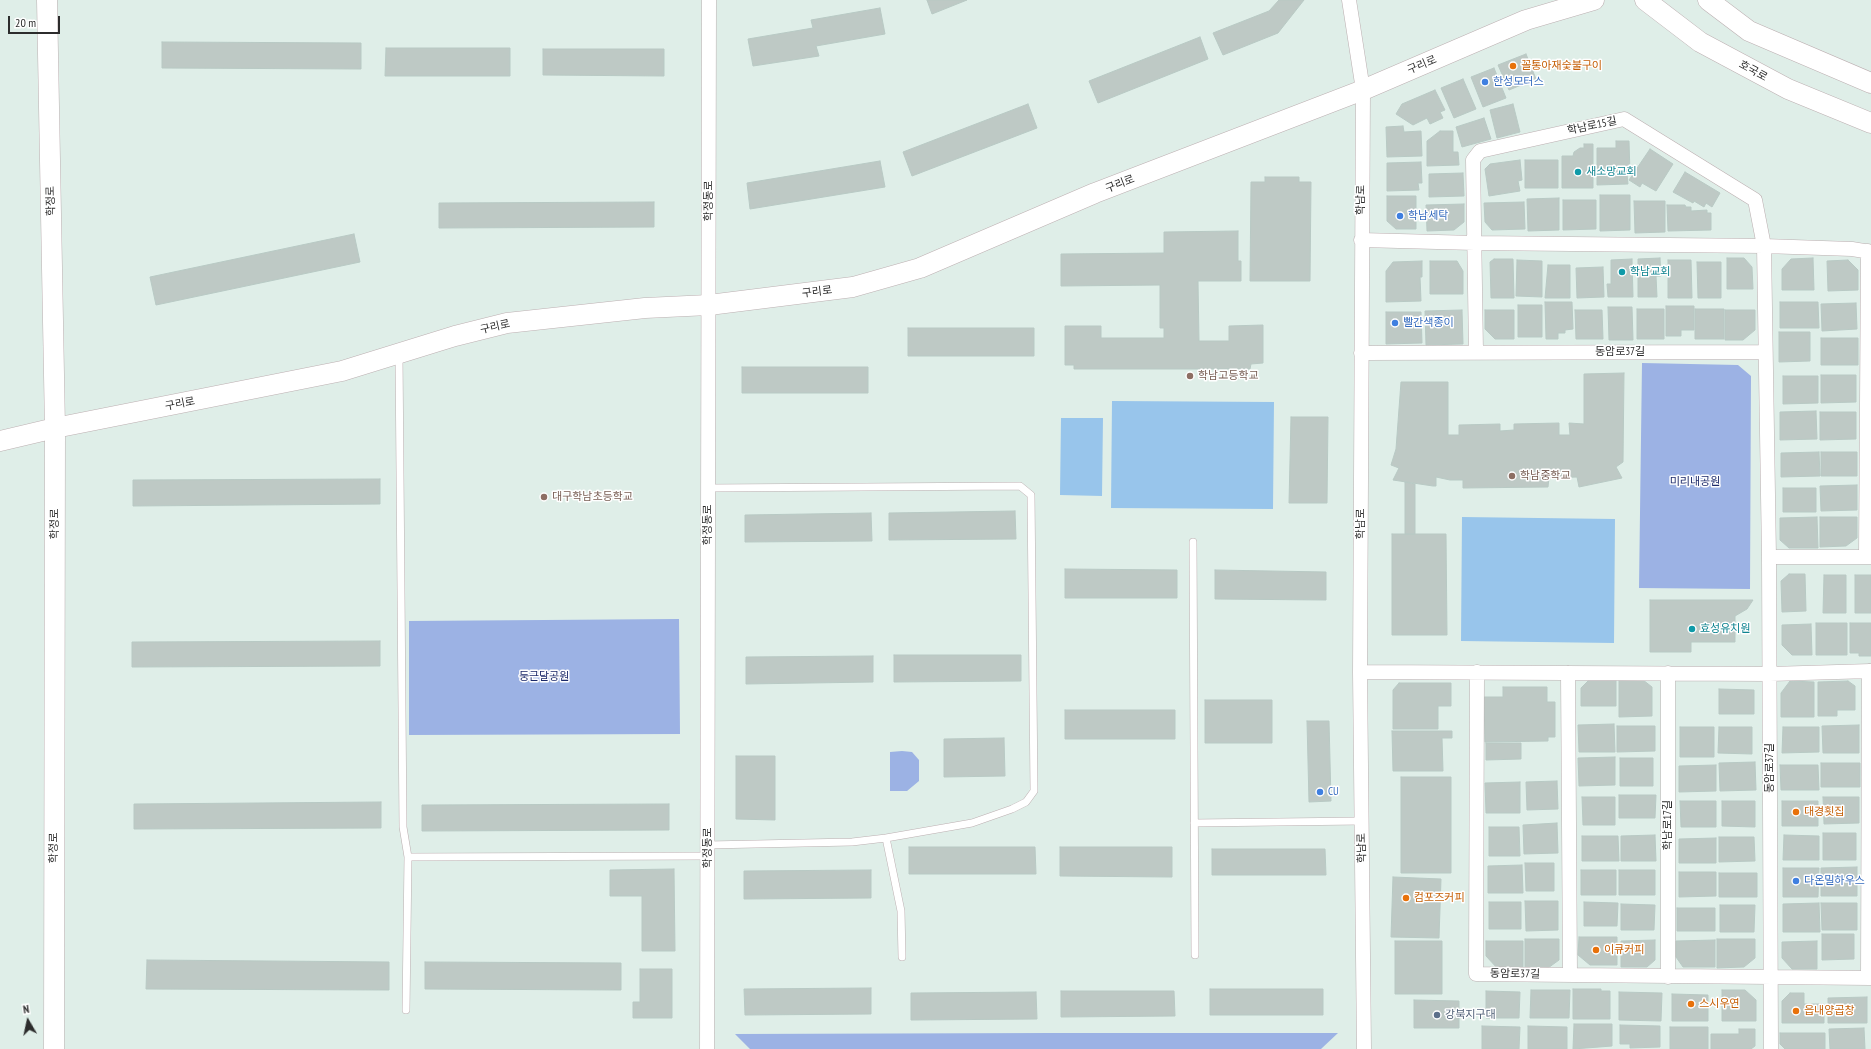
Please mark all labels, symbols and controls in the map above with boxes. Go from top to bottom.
scale bar [10,8,62,34]
text: 20 m [15,15,36,30]
street label: 구리로 [1405,53,1439,77]
street label: 호국로 [1737,58,1769,84]
place label: 꼴통아재숯불구이 [1521,59,1602,73]
marker: 꼴통아재숯불구이 [1508,61,1518,71]
place label: 한성모터스 [1493,75,1544,89]
marker: 한성모터스 [1480,77,1490,87]
street label: 학남로15길 [1566,114,1618,138]
place label: 새소망교회 [1586,165,1637,179]
marker: 새소망교회 [1573,167,1583,177]
street label: 구리로 [1103,172,1137,196]
street label: 학정동로 [702,181,716,221]
street label: 학남로 [1354,185,1368,215]
street label: 학정로 [44,186,58,216]
place label: 학남세탁 [1408,209,1448,223]
marker: 학남세탁 [1395,211,1405,221]
place label: 학남교회 [1630,265,1670,279]
marker: 학남교회 [1617,267,1627,277]
street label: 구리로 [801,284,833,300]
place label: 빨간색종이 [1403,316,1454,330]
street label: 구리로 [479,317,511,337]
marker: 빨간색종이 [1390,318,1400,328]
street label: 동암로37길 [1595,345,1645,359]
place label: 학남고등학교 [1198,369,1259,383]
marker: 학남고등학교 [1185,371,1195,381]
street label: 구리로 [164,395,196,413]
place label: 학남중학교 [1520,469,1571,483]
marker: 학남중학교 [1507,471,1517,481]
park label: 미리내공원 [1670,475,1720,489]
place label: 대구학남초등학교 [552,490,633,504]
marker: 대구학남초등학교 [539,492,549,502]
street label: 학정동로 [701,505,715,545]
street label: 학정로 [48,509,62,539]
street label: 학남로 [1354,509,1368,539]
place label: 효성유치원 [1700,622,1751,636]
marker: 효성유치원 [1687,624,1697,634]
park label: 둥근달공원 [519,670,569,684]
street label: 동암로37길 [1763,743,1777,793]
place label: CU [1328,785,1339,799]
marker: CU [1315,787,1325,797]
street label: 학남로17길 [1661,800,1675,850]
place label: 대경횟집 [1804,805,1844,819]
marker: 대경횟집 [1791,807,1801,817]
street label: 학정동로 [701,828,715,868]
street label: 학정로 [47,833,61,863]
street label: 학남로 [1355,833,1369,863]
place label: 다온밀하우스 [1804,874,1865,888]
marker: 다온밀하우스 [1791,876,1801,886]
place label: 컴포즈커피 [1414,891,1465,905]
marker: 컴포즈커피 [1401,893,1411,903]
place label: 이큐커피 [1604,943,1644,957]
marker: 이큐커피 [1591,945,1601,955]
street label: 동암로37길 [1490,967,1540,981]
place label: 스시우연 [1699,997,1739,1011]
marker: 스시우연 [1686,999,1696,1009]
north arrow [8,1001,48,1041]
text: N [22,1002,30,1017]
place label: 읍내양곱창 [1804,1004,1855,1018]
marker: 읍내양곱창 [1791,1006,1801,1016]
place label: 강북지구대 [1445,1008,1496,1022]
marker: 강북지구대 [1432,1010,1442,1020]

